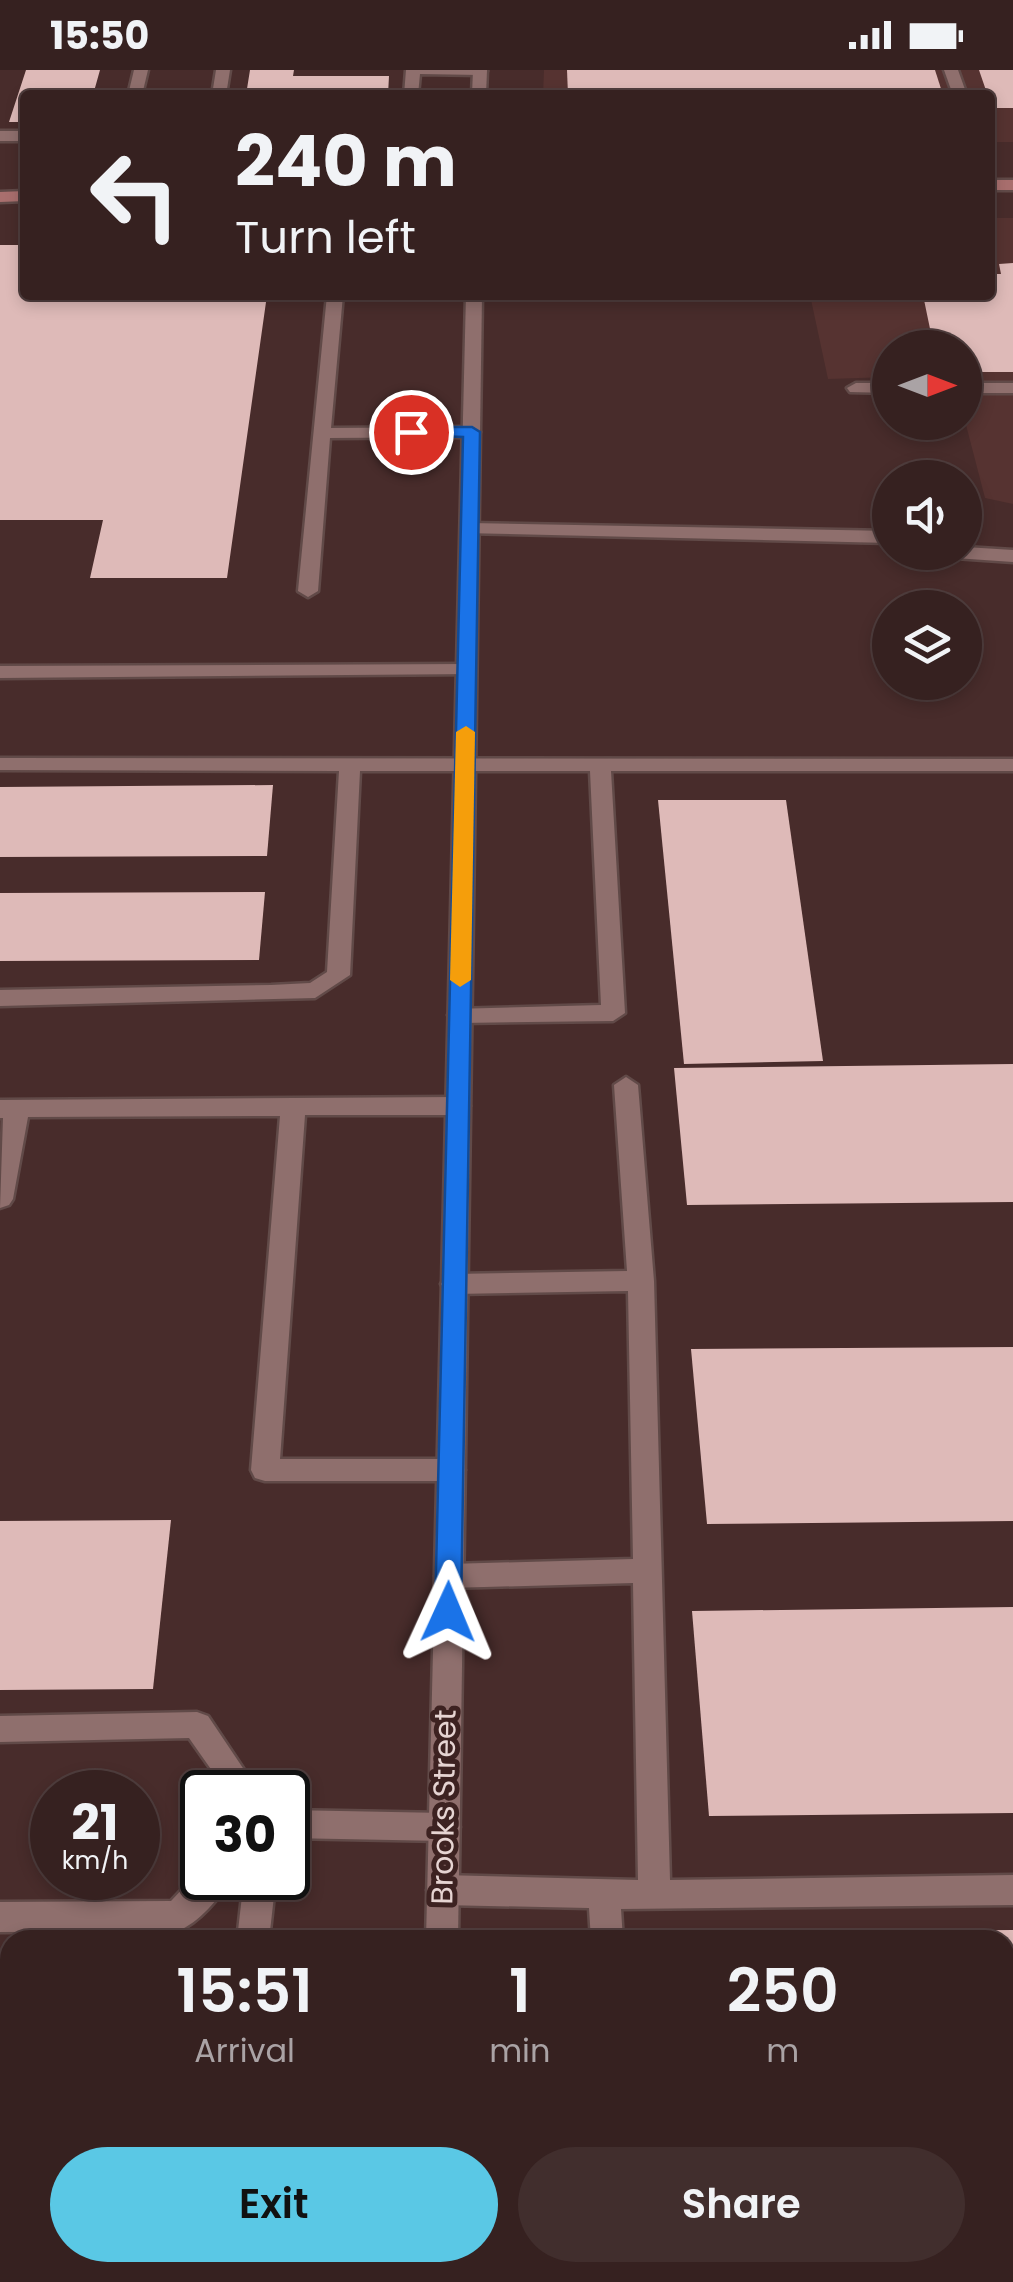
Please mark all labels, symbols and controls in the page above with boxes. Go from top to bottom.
text: 15:50 [50,9,149,62]
text: 240 m [235,112,457,211]
icon: left [70,130,200,260]
text: Turn left [235,206,416,269]
north arrow [872,330,982,440]
map controls [872,330,982,700]
pin [369,390,454,475]
icon: arrive [384,405,439,460]
button: sound [872,460,982,570]
button: layers [872,590,982,700]
position arrow [396,1560,500,1664]
street label: Brooks Street [420,1709,467,1905]
speed limit sign: 30 [180,1770,310,1900]
text: 21 [71,1787,119,1858]
text: km/h [62,1843,128,1878]
text: 15:51 [176,1949,313,2033]
text: 1 [509,1949,531,2033]
text: 250 [727,1949,839,2033]
text: Arrival [194,2028,295,2073]
text: min [489,2028,550,2073]
text: m [766,2028,799,2073]
button: Exit [50,2147,498,2262]
button: Share [518,2147,965,2262]

